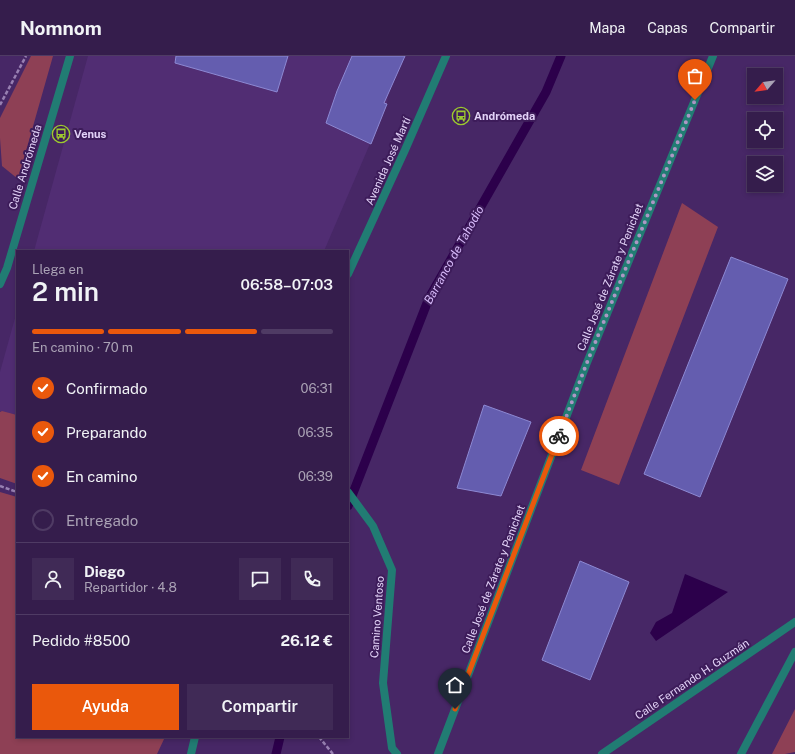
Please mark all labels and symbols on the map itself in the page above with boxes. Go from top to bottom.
pin [678,59,712,100]
north arrow [747,68,783,104]
bus stop icon: Andrómeda [451,106,471,126]
place label: Andrómeda [474,110,535,122]
street label: Avenida José Martí [363,115,413,207]
street label: Calle Andrómeda [6,123,44,211]
bus stop icon: Venus [51,124,71,144]
place label: Venus [74,128,107,140]
street label: Calle José de Zárate y Penichet [575,202,645,352]
water label: Barranco de Tahodio [421,203,487,306]
courier [539,416,579,456]
street label: Calle José de Zárate y Penichet [459,503,527,655]
street label: Camino Ventoso [368,576,386,658]
street label: Calle Fernando H. Guzmán [633,636,751,722]
pin [438,668,472,709]

